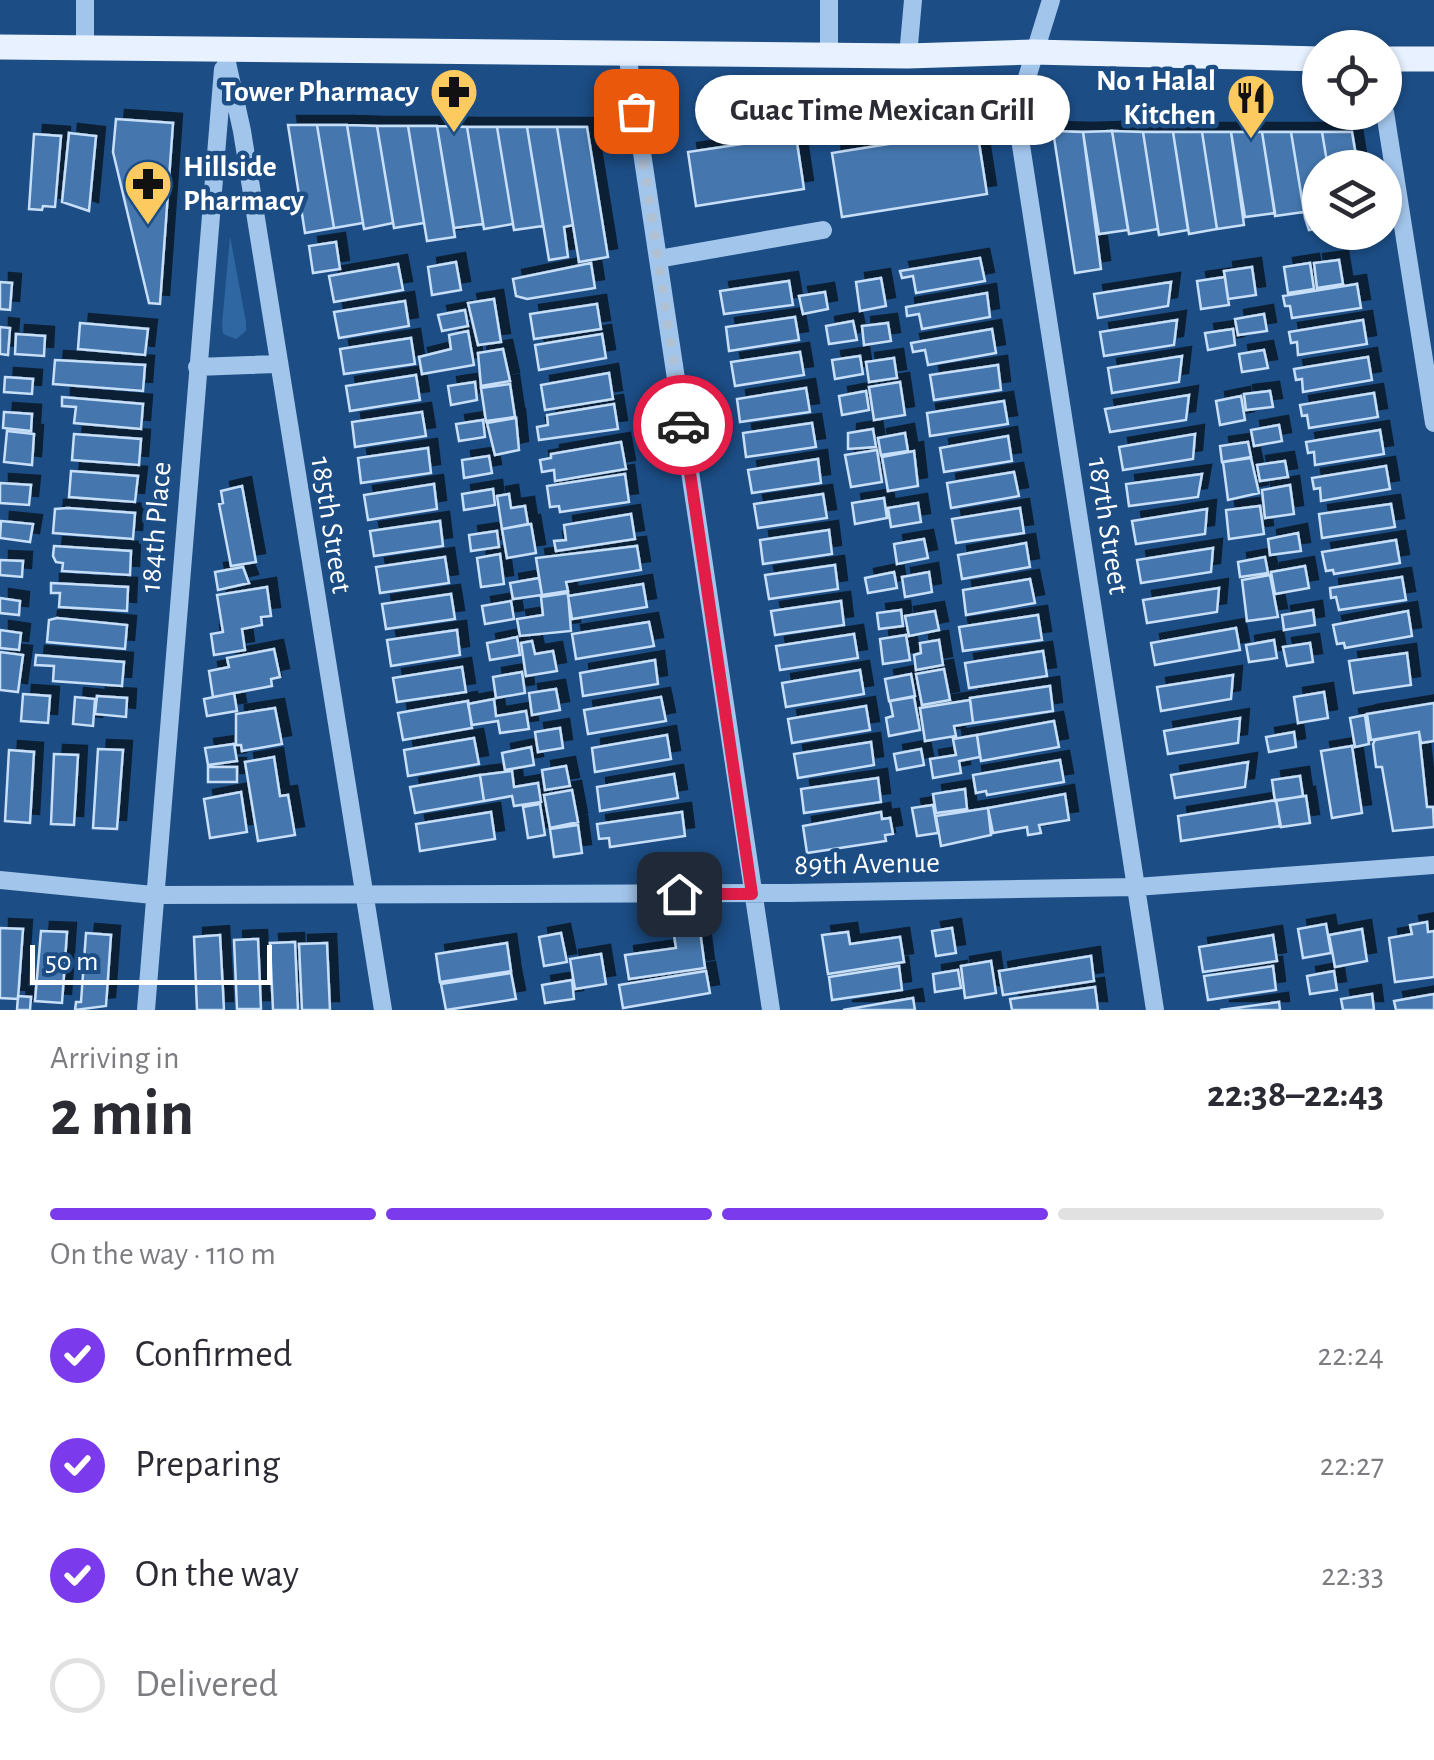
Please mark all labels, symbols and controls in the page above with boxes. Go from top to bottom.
map controls [1302,30,1402,250]
button: locate [1302,30,1402,130]
pharmacy icon: Tower Pharmacy [428,66,480,134]
place label: No 1 Halal Kitchen [1096,66,1216,130]
pin [594,69,679,154]
restaurant icon: No 1 Halal Kitchen [1225,72,1277,140]
callout: Guac Time Mexican Grill [696,76,1071,146]
place label: Tower Pharmacy [221,77,420,107]
icon: bag [609,84,664,139]
text: Guac Time Mexican Grill [730,94,1035,126]
button: layers [1302,150,1402,250]
place label: Hillside Pharmacy [183,152,304,216]
pharmacy icon: Hillside Pharmacy [122,158,174,226]
courier [633,375,733,475]
icon: car [656,398,711,453]
street label: 185th Street [305,455,357,596]
street label: 187th Street [1082,456,1134,597]
street label: 184th Place [135,460,177,594]
street label: 89th Avenue [794,848,940,880]
pin [637,852,722,937]
icon: home [652,867,707,922]
scale bar [30,940,272,984]
text: 50 m [45,948,99,976]
text: Arriving in [50,1042,179,1074]
text: 22:38–22:43 [1207,1076,1384,1114]
text: 2 min [50,1082,194,1147]
text: On the way · 110 m [50,1238,276,1270]
icon: check [50,1328,105,1383]
text: Confirmed [135,1336,292,1374]
text: 22:24 [1318,1339,1384,1371]
icon: check [50,1438,105,1493]
text: Preparing [135,1446,280,1484]
text: 22:27 [1320,1449,1384,1481]
icon: check [50,1548,105,1603]
text: On the way [135,1556,299,1594]
text: 22:33 [1321,1559,1384,1591]
text: Delivered [135,1666,278,1704]

